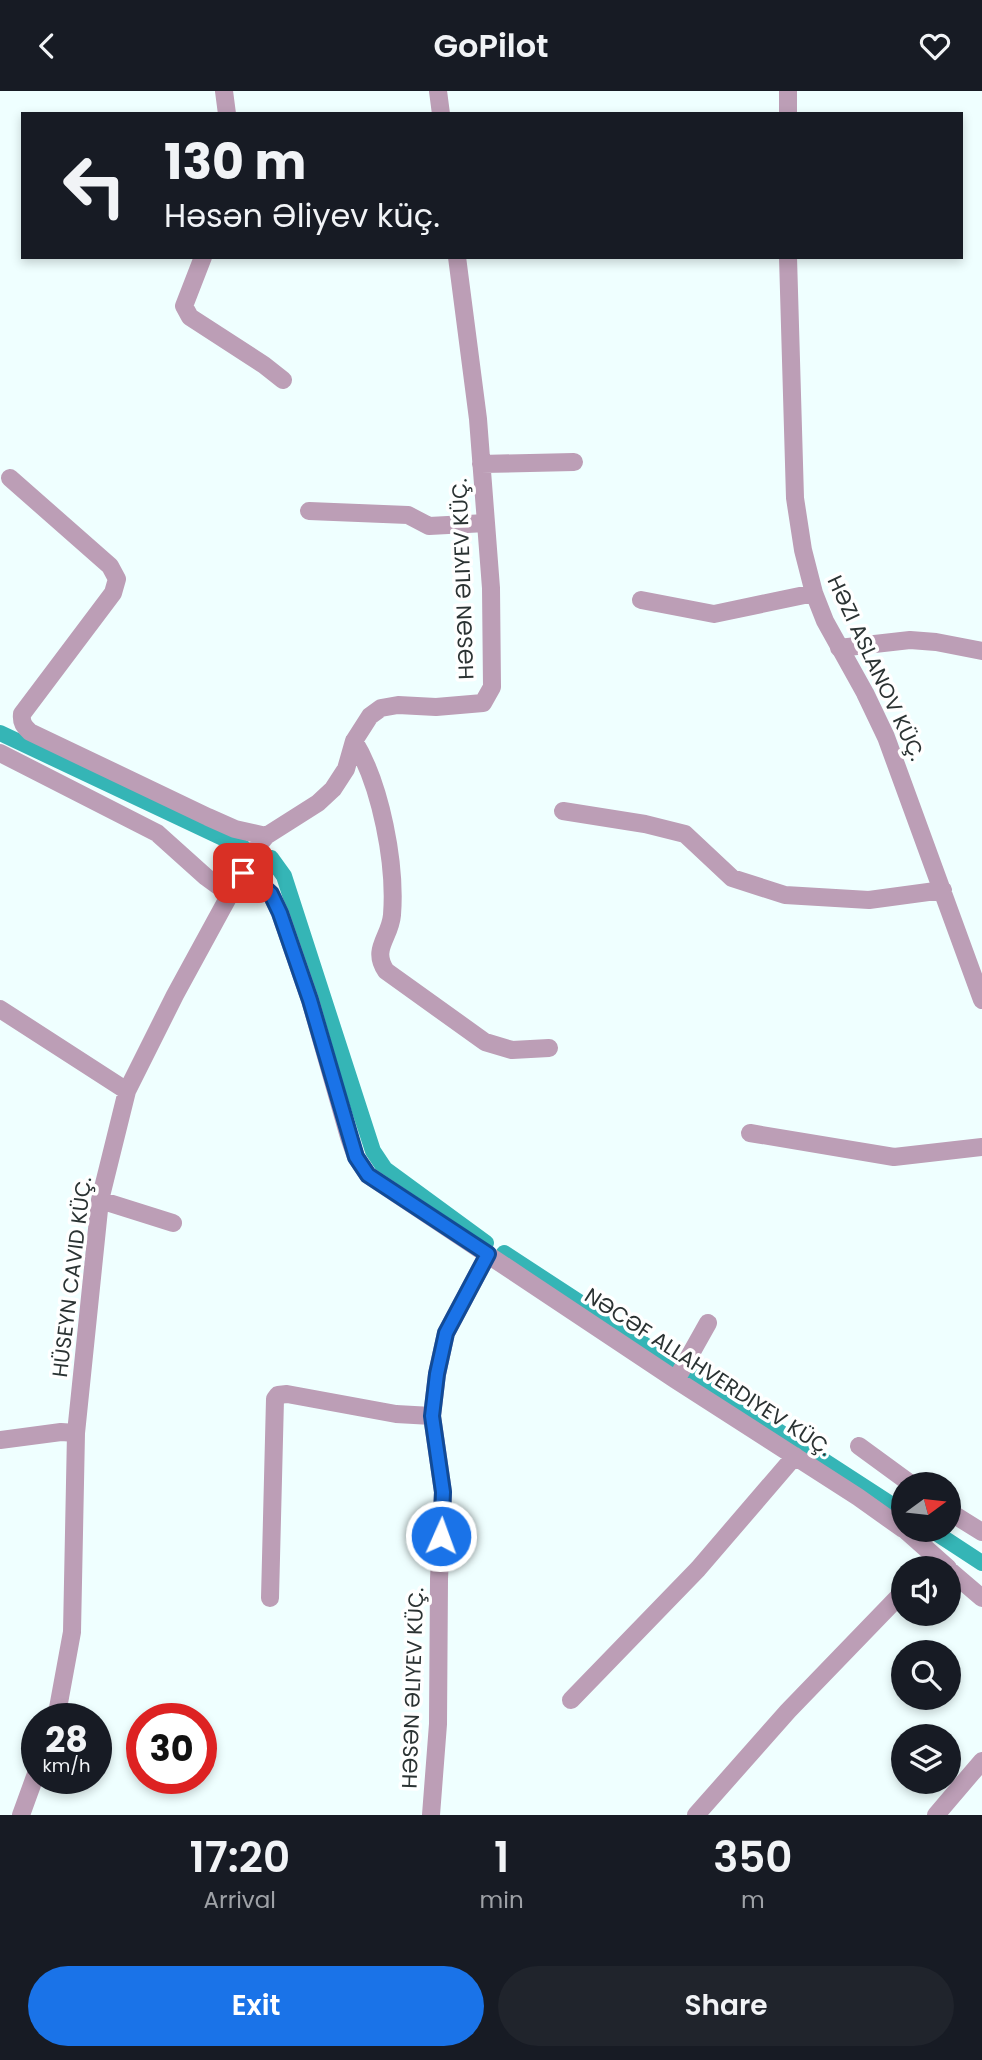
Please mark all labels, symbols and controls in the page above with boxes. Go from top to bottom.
text: GoPilot [433,23,549,68]
icon: back [28,27,66,65]
icon: heart [916,27,954,65]
text: 130 m [164,128,306,196]
icon: left [49,140,140,231]
text: Həsən Əliyev küç. [164,193,440,238]
street label: HƏSƏN ƏLIYEV KÜÇ. [444,478,481,680]
street label: HƏZI ASLANOV KÜÇ. [821,570,932,765]
pin [213,843,273,903]
icon: arrive [224,854,262,892]
street label: HÜSEYN CAVID KÜÇ. [45,1175,98,1379]
street label: NƏCƏF ALLAHVERDIYEV KÜÇ. [579,1281,837,1462]
north arrow [891,1472,961,1542]
map controls [891,1472,961,1794]
position arrow [404,1499,478,1573]
button: sound [891,1556,961,1626]
street label: HƏSƏN ƏLIYEV KÜÇ. [394,1587,431,1789]
button: search [891,1640,961,1710]
speed limit sign: 30 [126,1703,217,1794]
text: 28 [45,1715,88,1764]
button: layers [891,1724,961,1794]
text: km/h [43,1753,90,1778]
text: 17:20 [190,1828,290,1887]
text: 1 [494,1828,509,1887]
text: 350 [713,1828,792,1887]
text: Arrival [204,1884,276,1916]
text: min [480,1884,524,1916]
text: m [741,1884,765,1916]
button: Exit [28,1966,484,2046]
button: Share [498,1966,954,2046]

